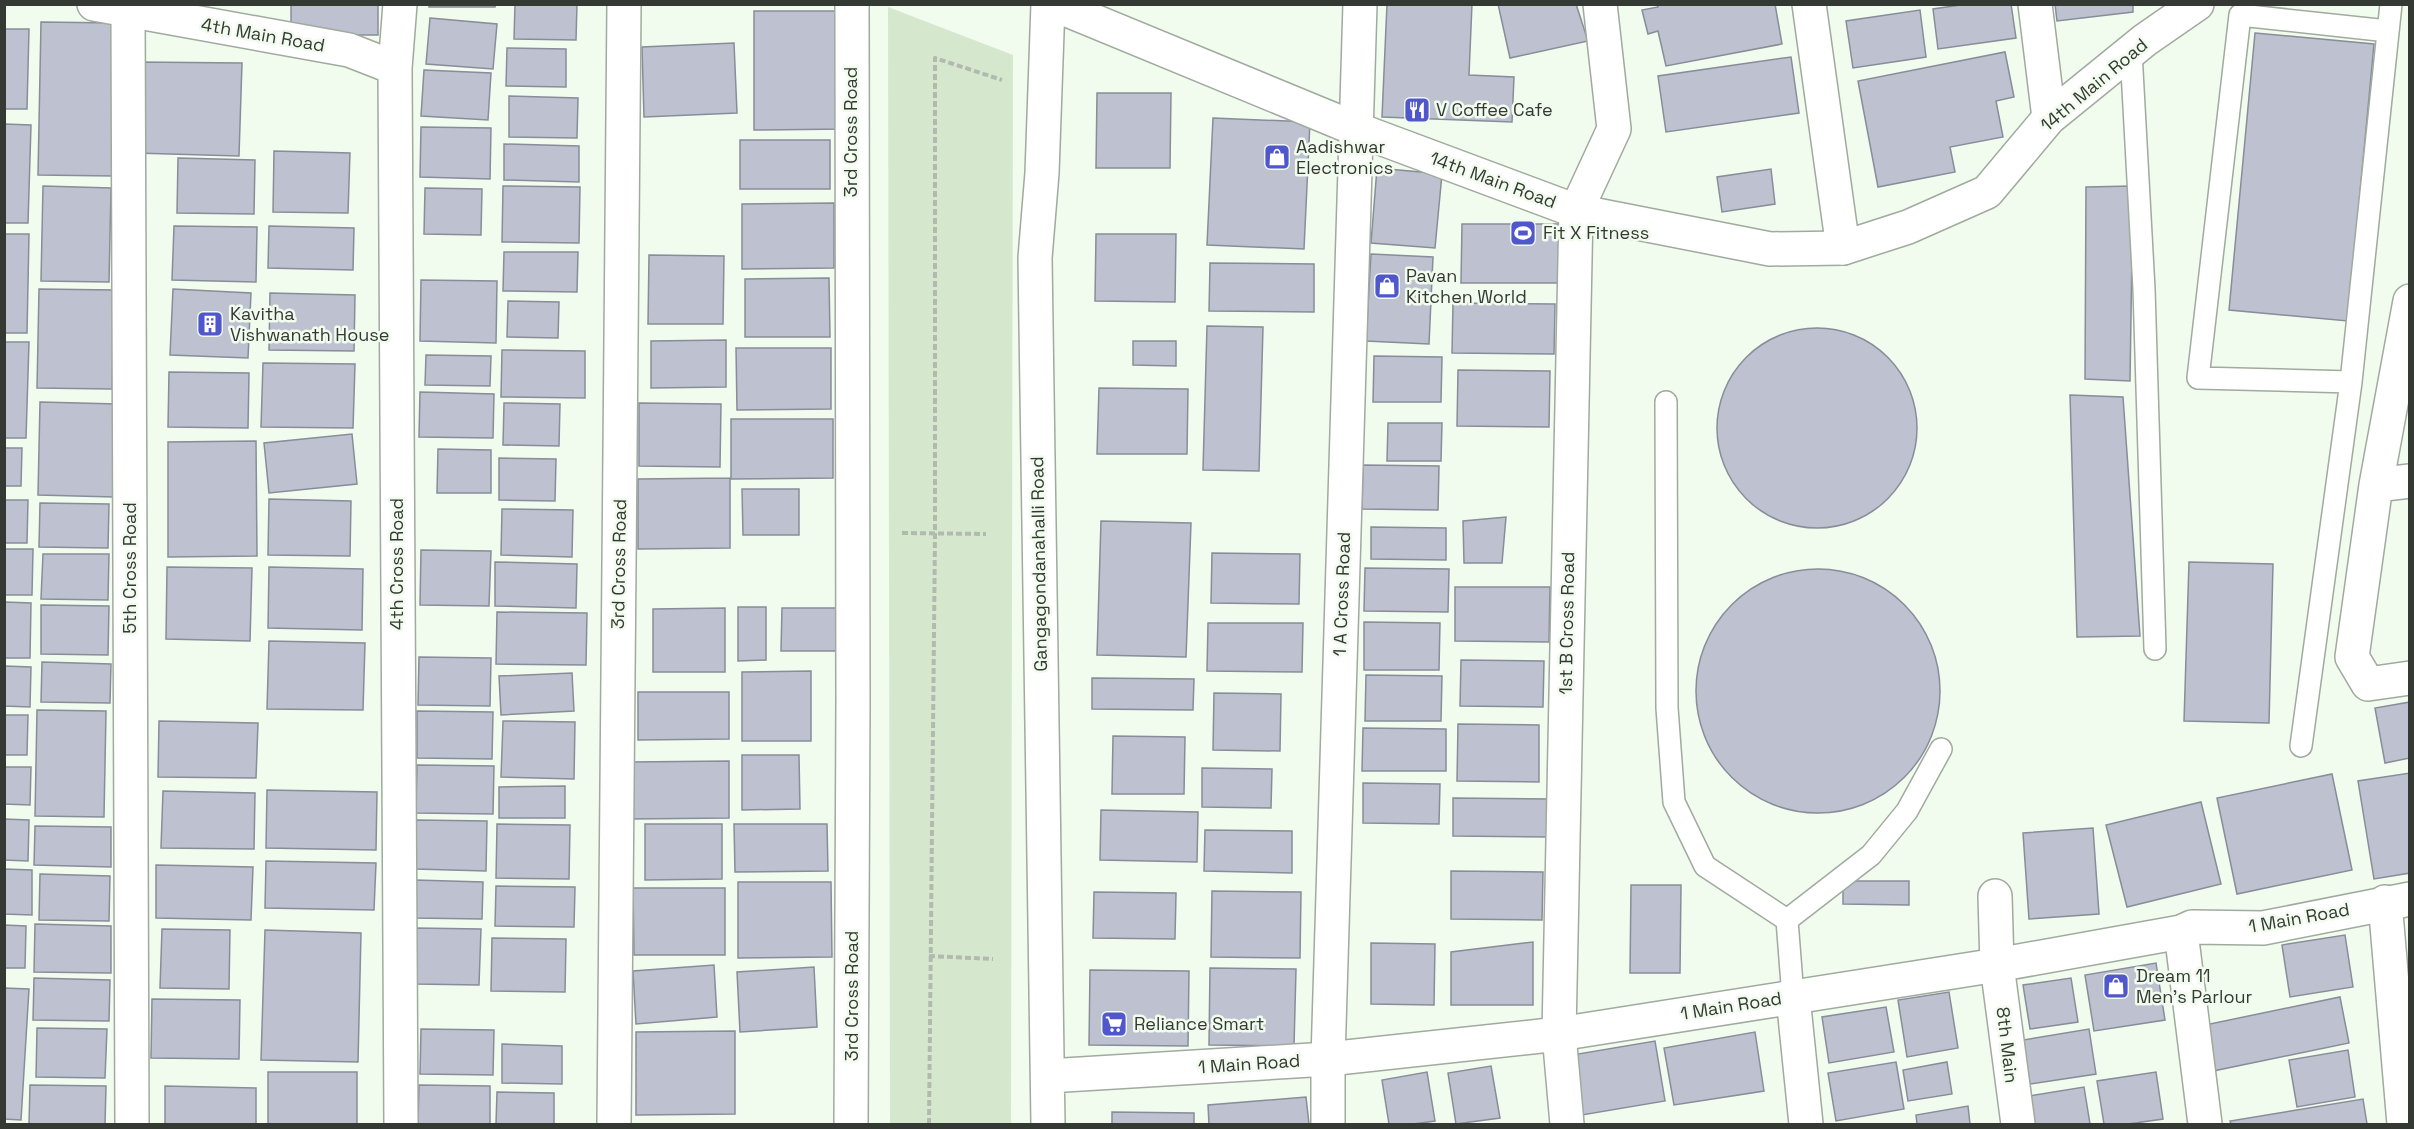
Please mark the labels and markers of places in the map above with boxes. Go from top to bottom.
restaurant icon: V Coffee Cafe [1402,95,1432,125]
place label: V Coffee Cafe [1436,98,1553,121]
place label: Aadishwar Electronics [1296,135,1393,179]
shop icon: Aadishwar Electronics [1262,142,1292,172]
sports icon: Fit X Fitness [1508,218,1538,248]
place label: Fit X Fitness [1543,221,1649,244]
place label: Pavan Kitchen World [1406,264,1527,308]
shop icon: Pavan Kitchen World [1372,271,1402,301]
place label: Kavitha Vishwanath House [230,302,389,346]
building icon: Kavitha Vishwanath House [195,309,225,339]
place label: Dream 11 Men's Parlour [2136,964,2253,1008]
shop icon: Dream 11 Men's Parlour [2101,971,2131,1001]
supermarket icon: Reliance Smart [1099,1009,1129,1039]
place label: Reliance Smart [1134,1012,1264,1035]

